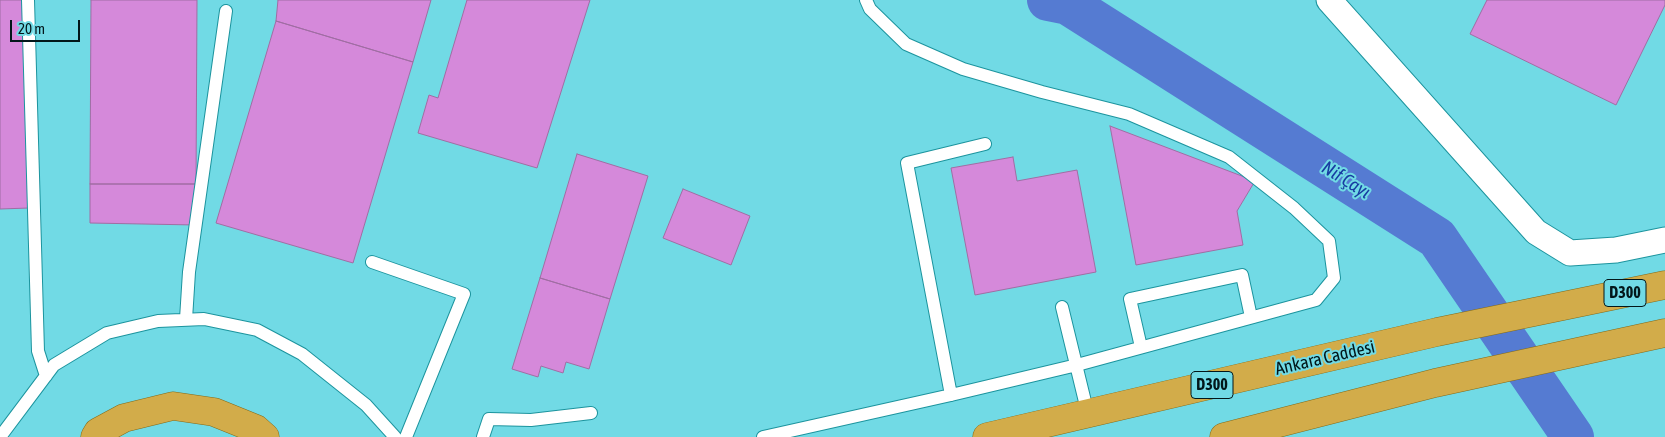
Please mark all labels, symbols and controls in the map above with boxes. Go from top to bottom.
scale bar [12,10,82,42]
text: 20 m [18,20,45,37]
water label: Nif Çayı [1317,156,1375,204]
road number: D300 [1604,280,1646,306]
street label: Ankara Caddesi [1273,336,1377,380]
road number: D300 [1191,372,1233,398]

